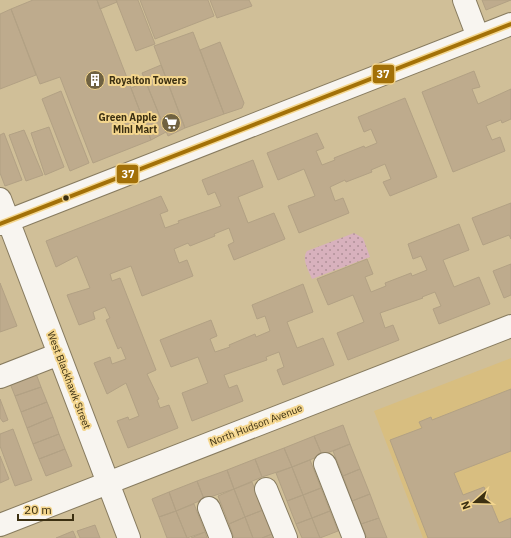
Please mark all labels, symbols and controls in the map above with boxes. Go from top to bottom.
line badge: 37 [372,64,395,84]
text: 37 [376,67,390,81]
building icon: Royalton Towers [84,69,106,91]
place label: Royalton Towers [109,74,187,87]
place label: Green Apple Mini Mart [99,111,157,136]
supermarket icon: Green Apple Mini Mart [160,112,182,134]
line badge: 37 [116,164,139,184]
text: 37 [121,167,135,181]
unlabelled marker [61,193,71,203]
street label: West Blackhawk Street [44,329,94,431]
street label: North Hudson Avenue [208,401,305,449]
north arrow [455,482,495,522]
scale bar [18,496,73,522]
text: N [458,499,474,512]
text: 20 m [24,502,52,517]

